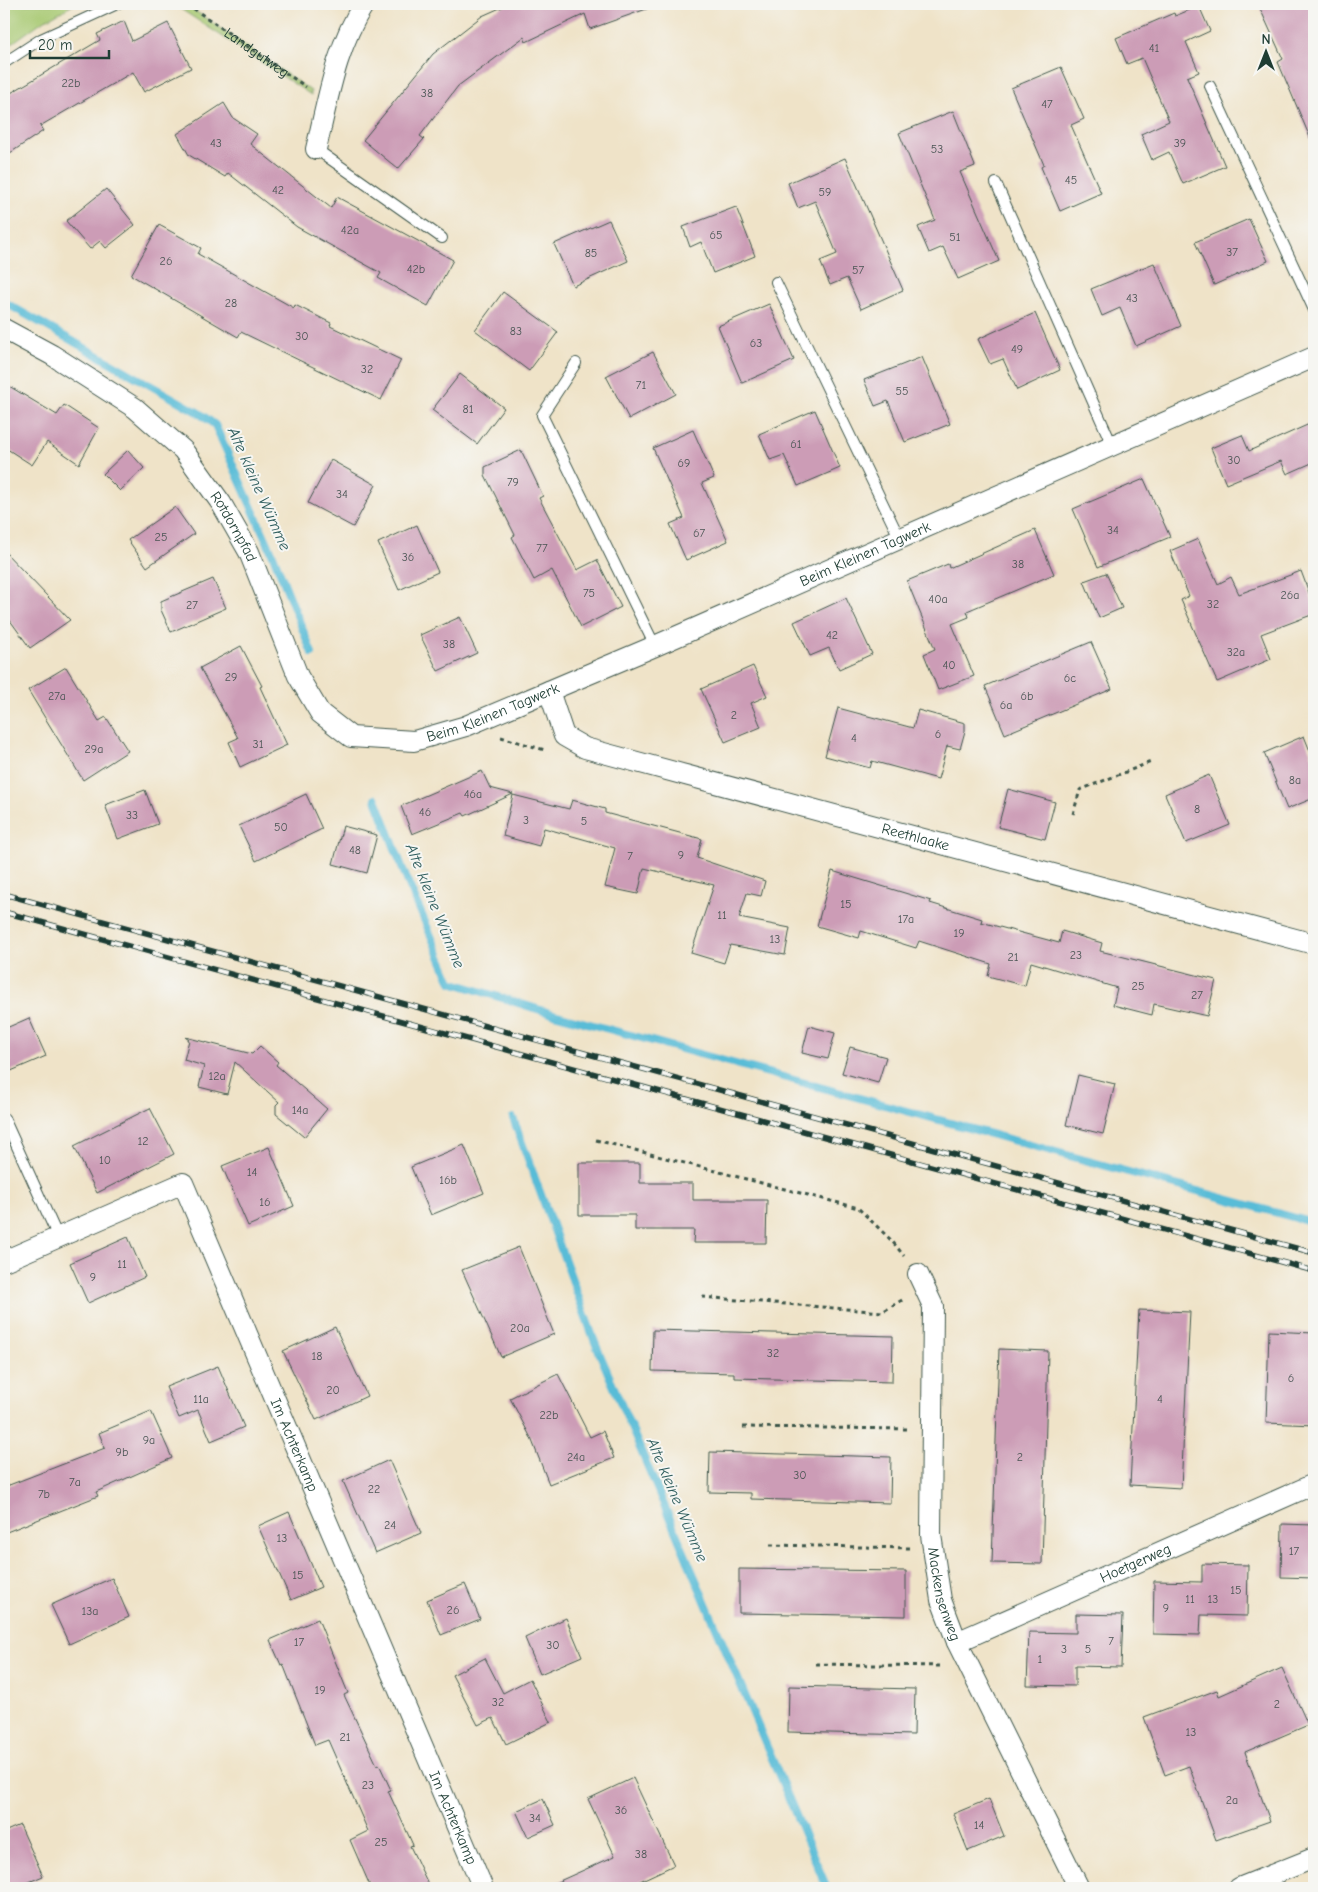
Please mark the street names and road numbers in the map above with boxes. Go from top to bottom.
street label: Landgutweg [221,24,293,82]
street label: Rotdornpfad [207,488,261,564]
street label: Beim Kleinen Tagwerk [797,517,934,590]
street label: Beim Kleinen Tagwerk [424,678,562,746]
street label: Reethlaake [880,819,952,855]
street label: Im Achterkamp [267,1396,322,1494]
street label: Hoetgerweg [1097,1540,1174,1587]
street label: Mackensenweg [924,1546,965,1644]
street label: Im Achterkamp [425,1768,481,1867]

